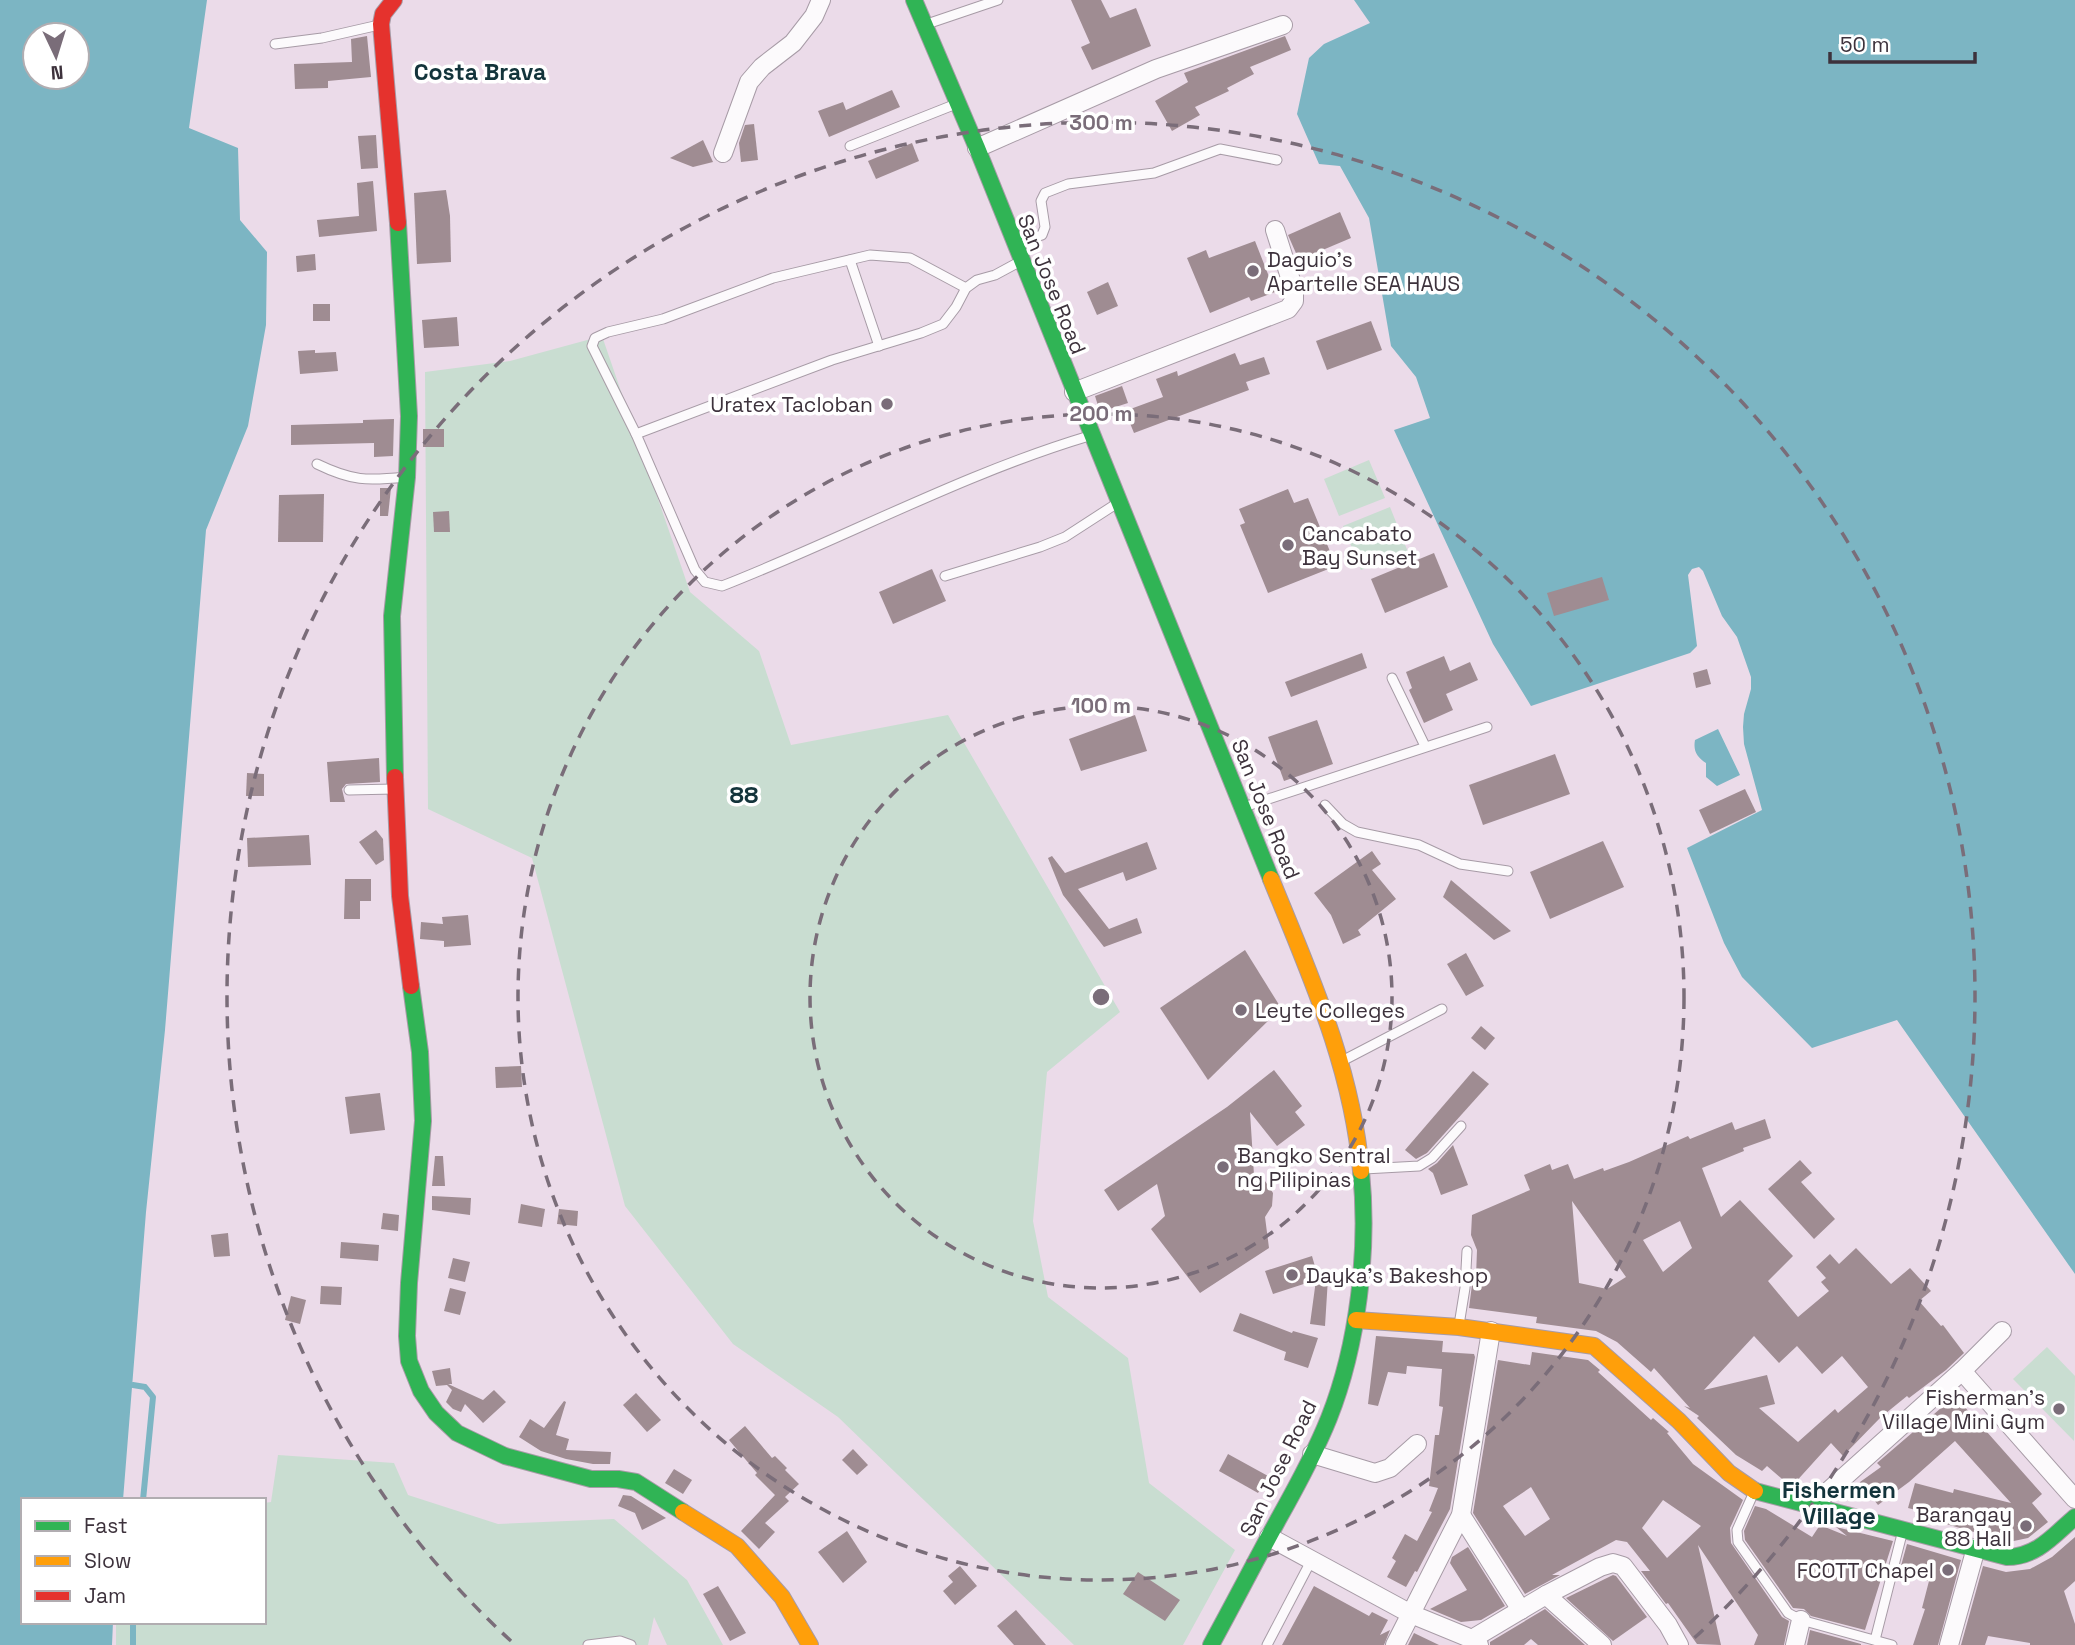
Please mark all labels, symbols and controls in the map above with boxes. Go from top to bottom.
north arrow [21,21,91,91]
scale bar [1830,21,1975,65]
text: 50 m [1840,31,1890,58]
district label: Costa Brava [414,57,546,87]
text: N [50,60,64,85]
text: 300 m [1069,109,1133,136]
street label: San Jose Road [1012,210,1092,358]
place label: Daguio's Apartelle SEA HAUS [1267,246,1460,297]
marker: Daguio's Apartelle SEA HAUS [1245,263,1261,279]
place label: Uratex Tacloban [710,391,873,418]
marker: Uratex Tacloban [879,396,895,412]
text: 200 m [1070,400,1132,427]
place label: Cancabato Bay Sunset [1302,520,1417,571]
marker: Cancabato Bay Sunset [1280,537,1296,553]
text: 100 m [1071,692,1131,719]
street label: San Jose Road [1226,735,1306,883]
district label: 88 [730,779,758,810]
centre of rings [1089,985,1113,1009]
place label: Leyte Colleges [1255,997,1405,1024]
marker: Leyte Colleges [1233,1002,1249,1018]
place label: Bangko Sentral ng Pilipinas [1237,1142,1391,1193]
marker: Bangko Sentral ng Pilipinas [1215,1159,1231,1175]
place label: Dayka's Bakeshop [1306,1262,1488,1289]
marker: Dayka's Bakeshop [1284,1267,1300,1283]
place label: Fisherman's Village Mini Gym [1882,1384,2045,1435]
street label: San Jose Road [1233,1395,1323,1541]
marker: Fisherman's Village Mini Gym [2051,1401,2067,1417]
district label: Fishermen Village [1782,1475,1896,1531]
legend [21,1498,266,1624]
place label: Barangay 88 Hall [1915,1501,2012,1552]
text: Fast [84,1512,128,1539]
marker: Barangay 88 Hall [2018,1518,2034,1534]
text: Slow [84,1547,132,1574]
place label: FCOTT Chapel [1797,1557,1934,1584]
marker: FCOTT Chapel [1940,1562,1956,1578]
text: Jam [84,1582,126,1609]

